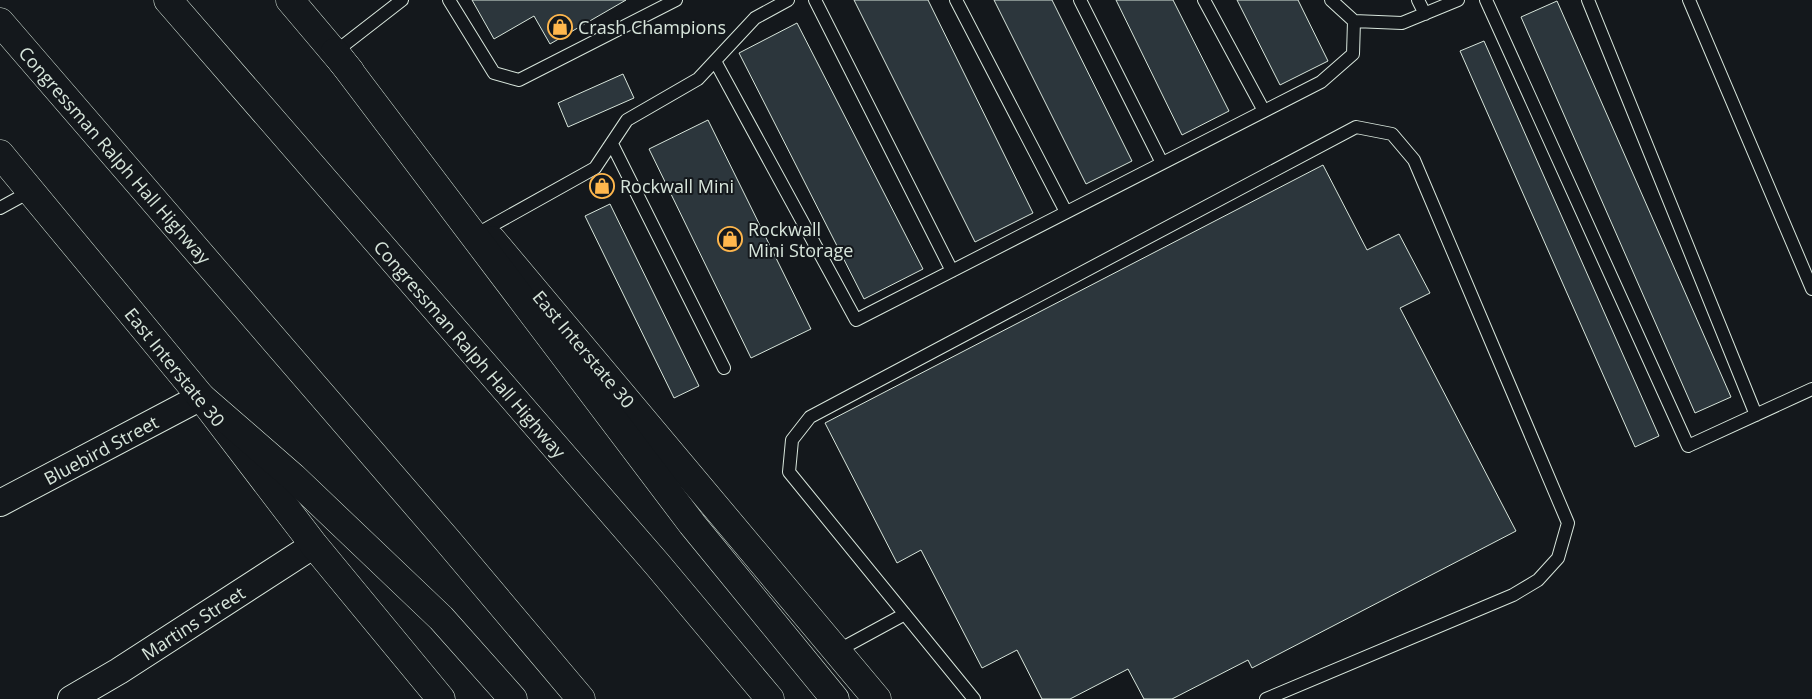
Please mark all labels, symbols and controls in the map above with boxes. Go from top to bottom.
shop icon: Crash Champions [547,14,573,40]
place label: Crash Champions [578,15,726,39]
street label: Congressman Ralph Hall Highway [14,41,217,270]
shop icon: Rockwall Mini [589,173,615,199]
place label: Rockwall Mini [620,174,734,198]
place label: Rockwall Mini Storage [748,217,853,262]
shop icon: Rockwall Mini Storage [717,226,743,252]
street label: Congressman Ralph Hall Highway [369,235,572,464]
street label: East Interstate 30 [528,285,640,413]
street label: East Interstate 30 [120,303,230,431]
street label: Bluebird Street [40,410,162,490]
street label: Martins Street [137,581,249,665]

